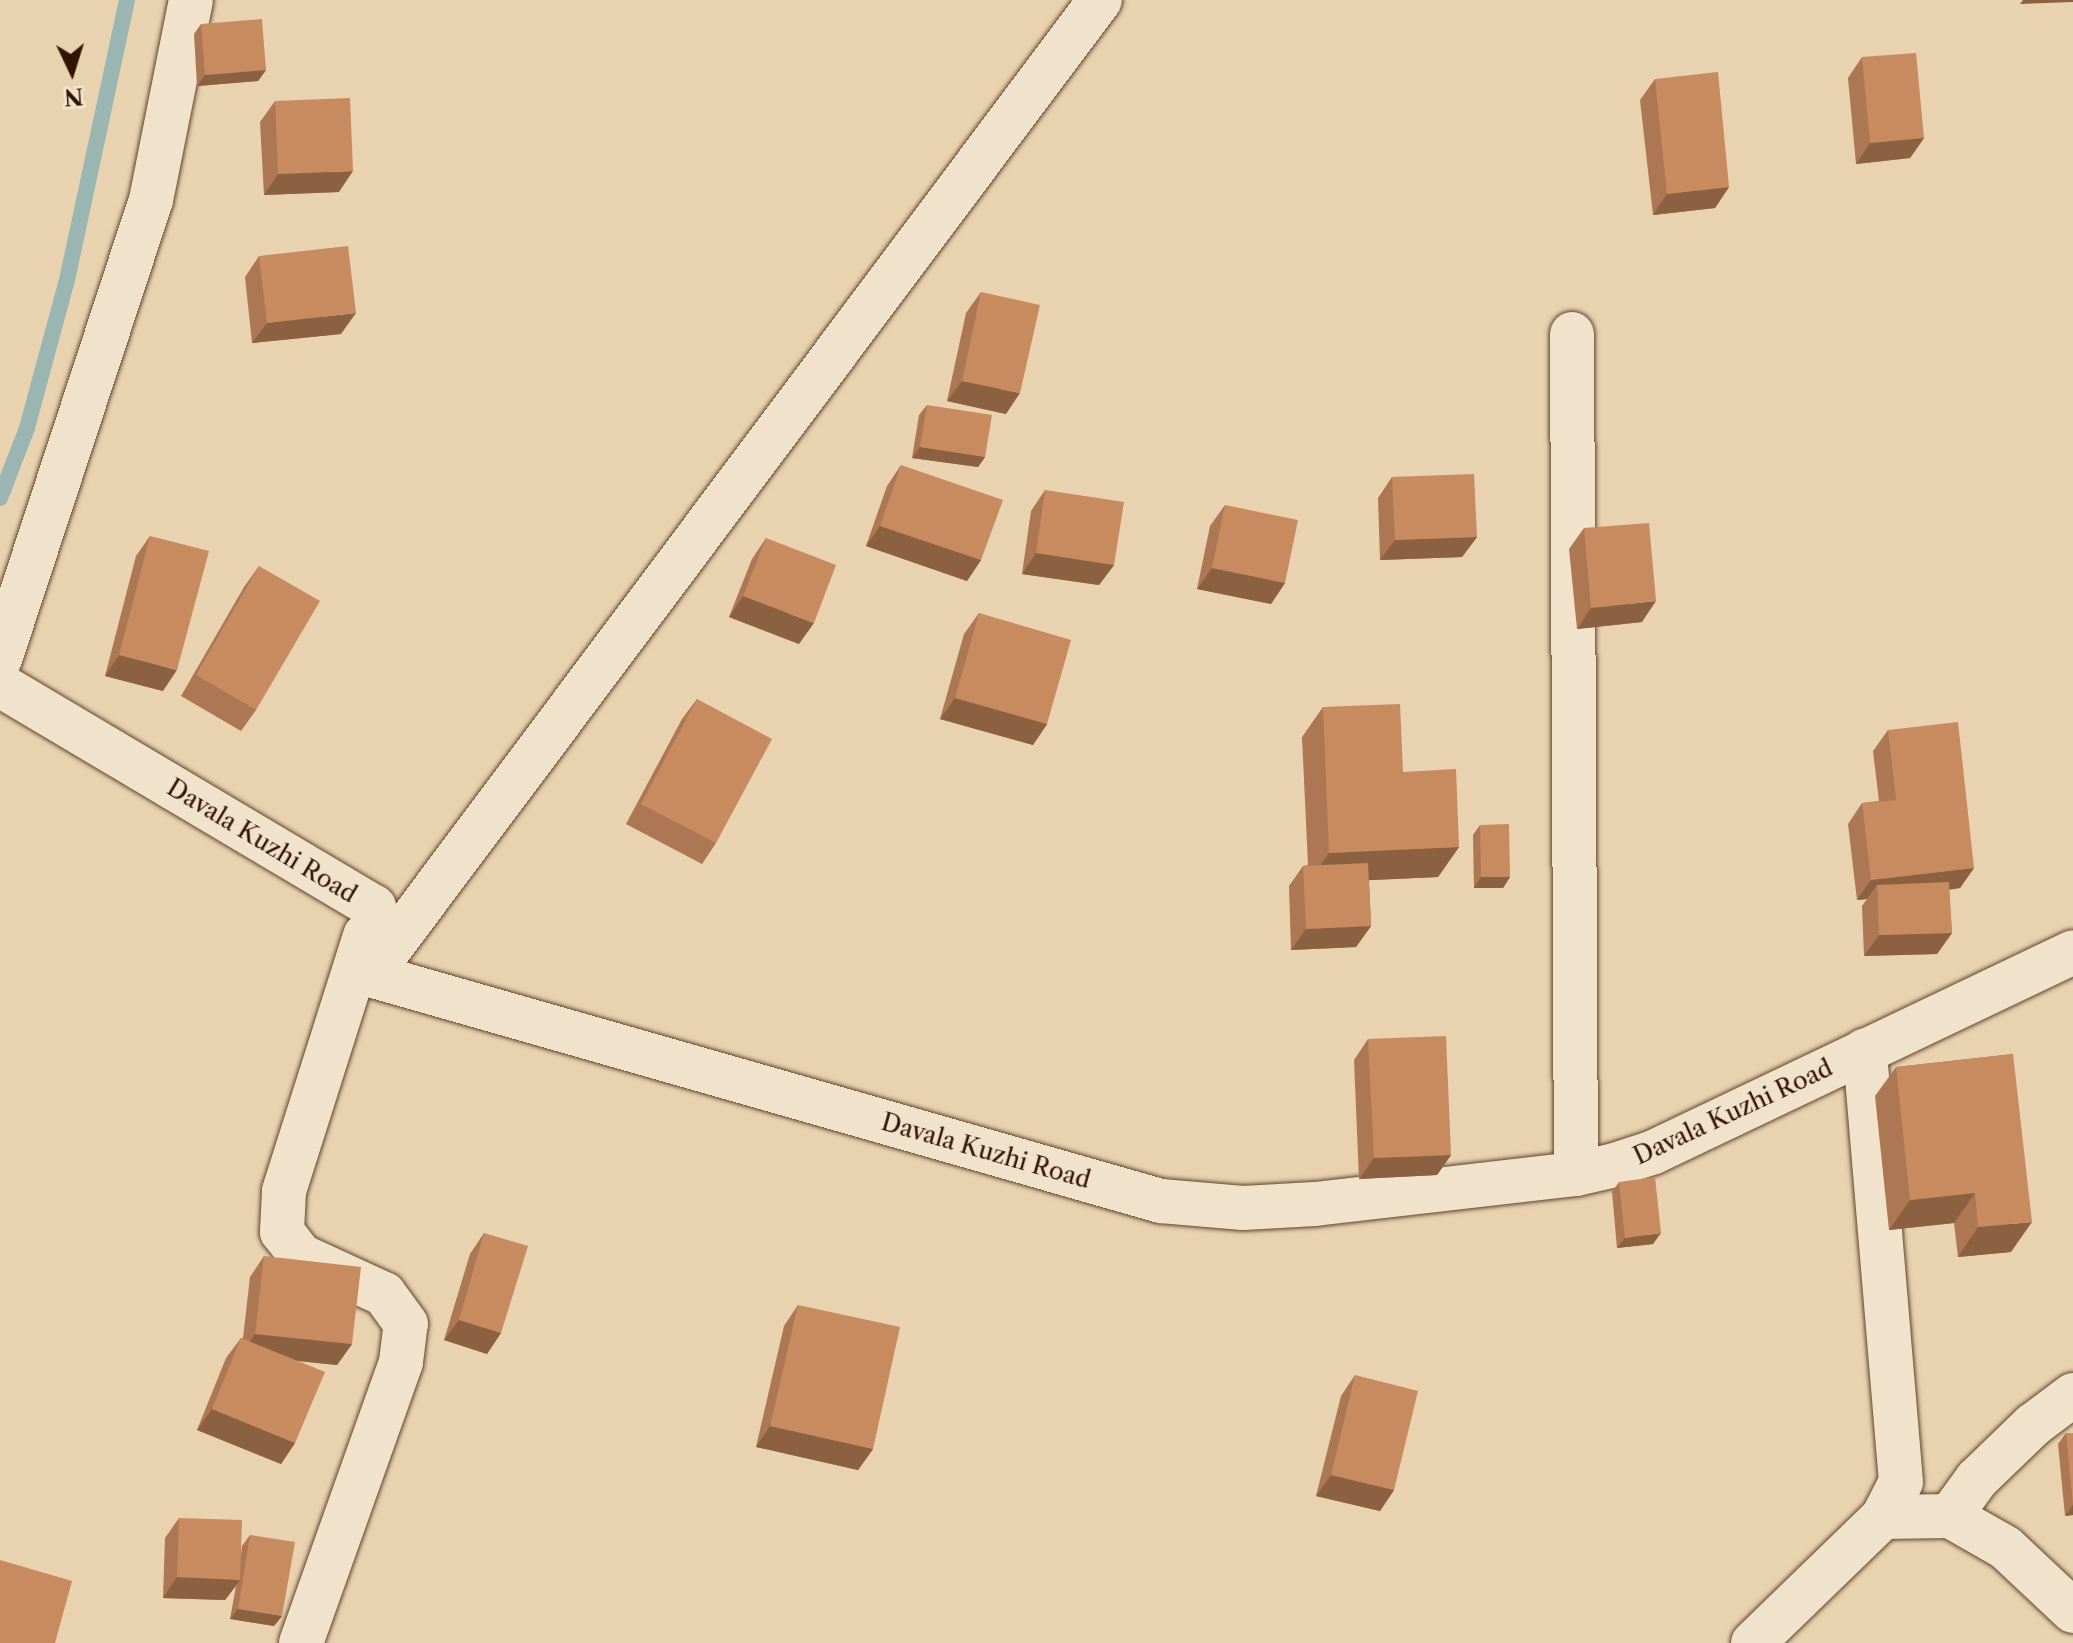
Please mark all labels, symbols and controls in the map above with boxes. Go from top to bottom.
north arrow [32,32,112,112]
text: N [63,82,84,111]
street label: Davala Kuzhi Road [162,773,362,909]
street label: Davala Kuzhi Road [1629,1053,1837,1171]
street label: Davala Kuzhi Road [878,1107,1094,1195]

